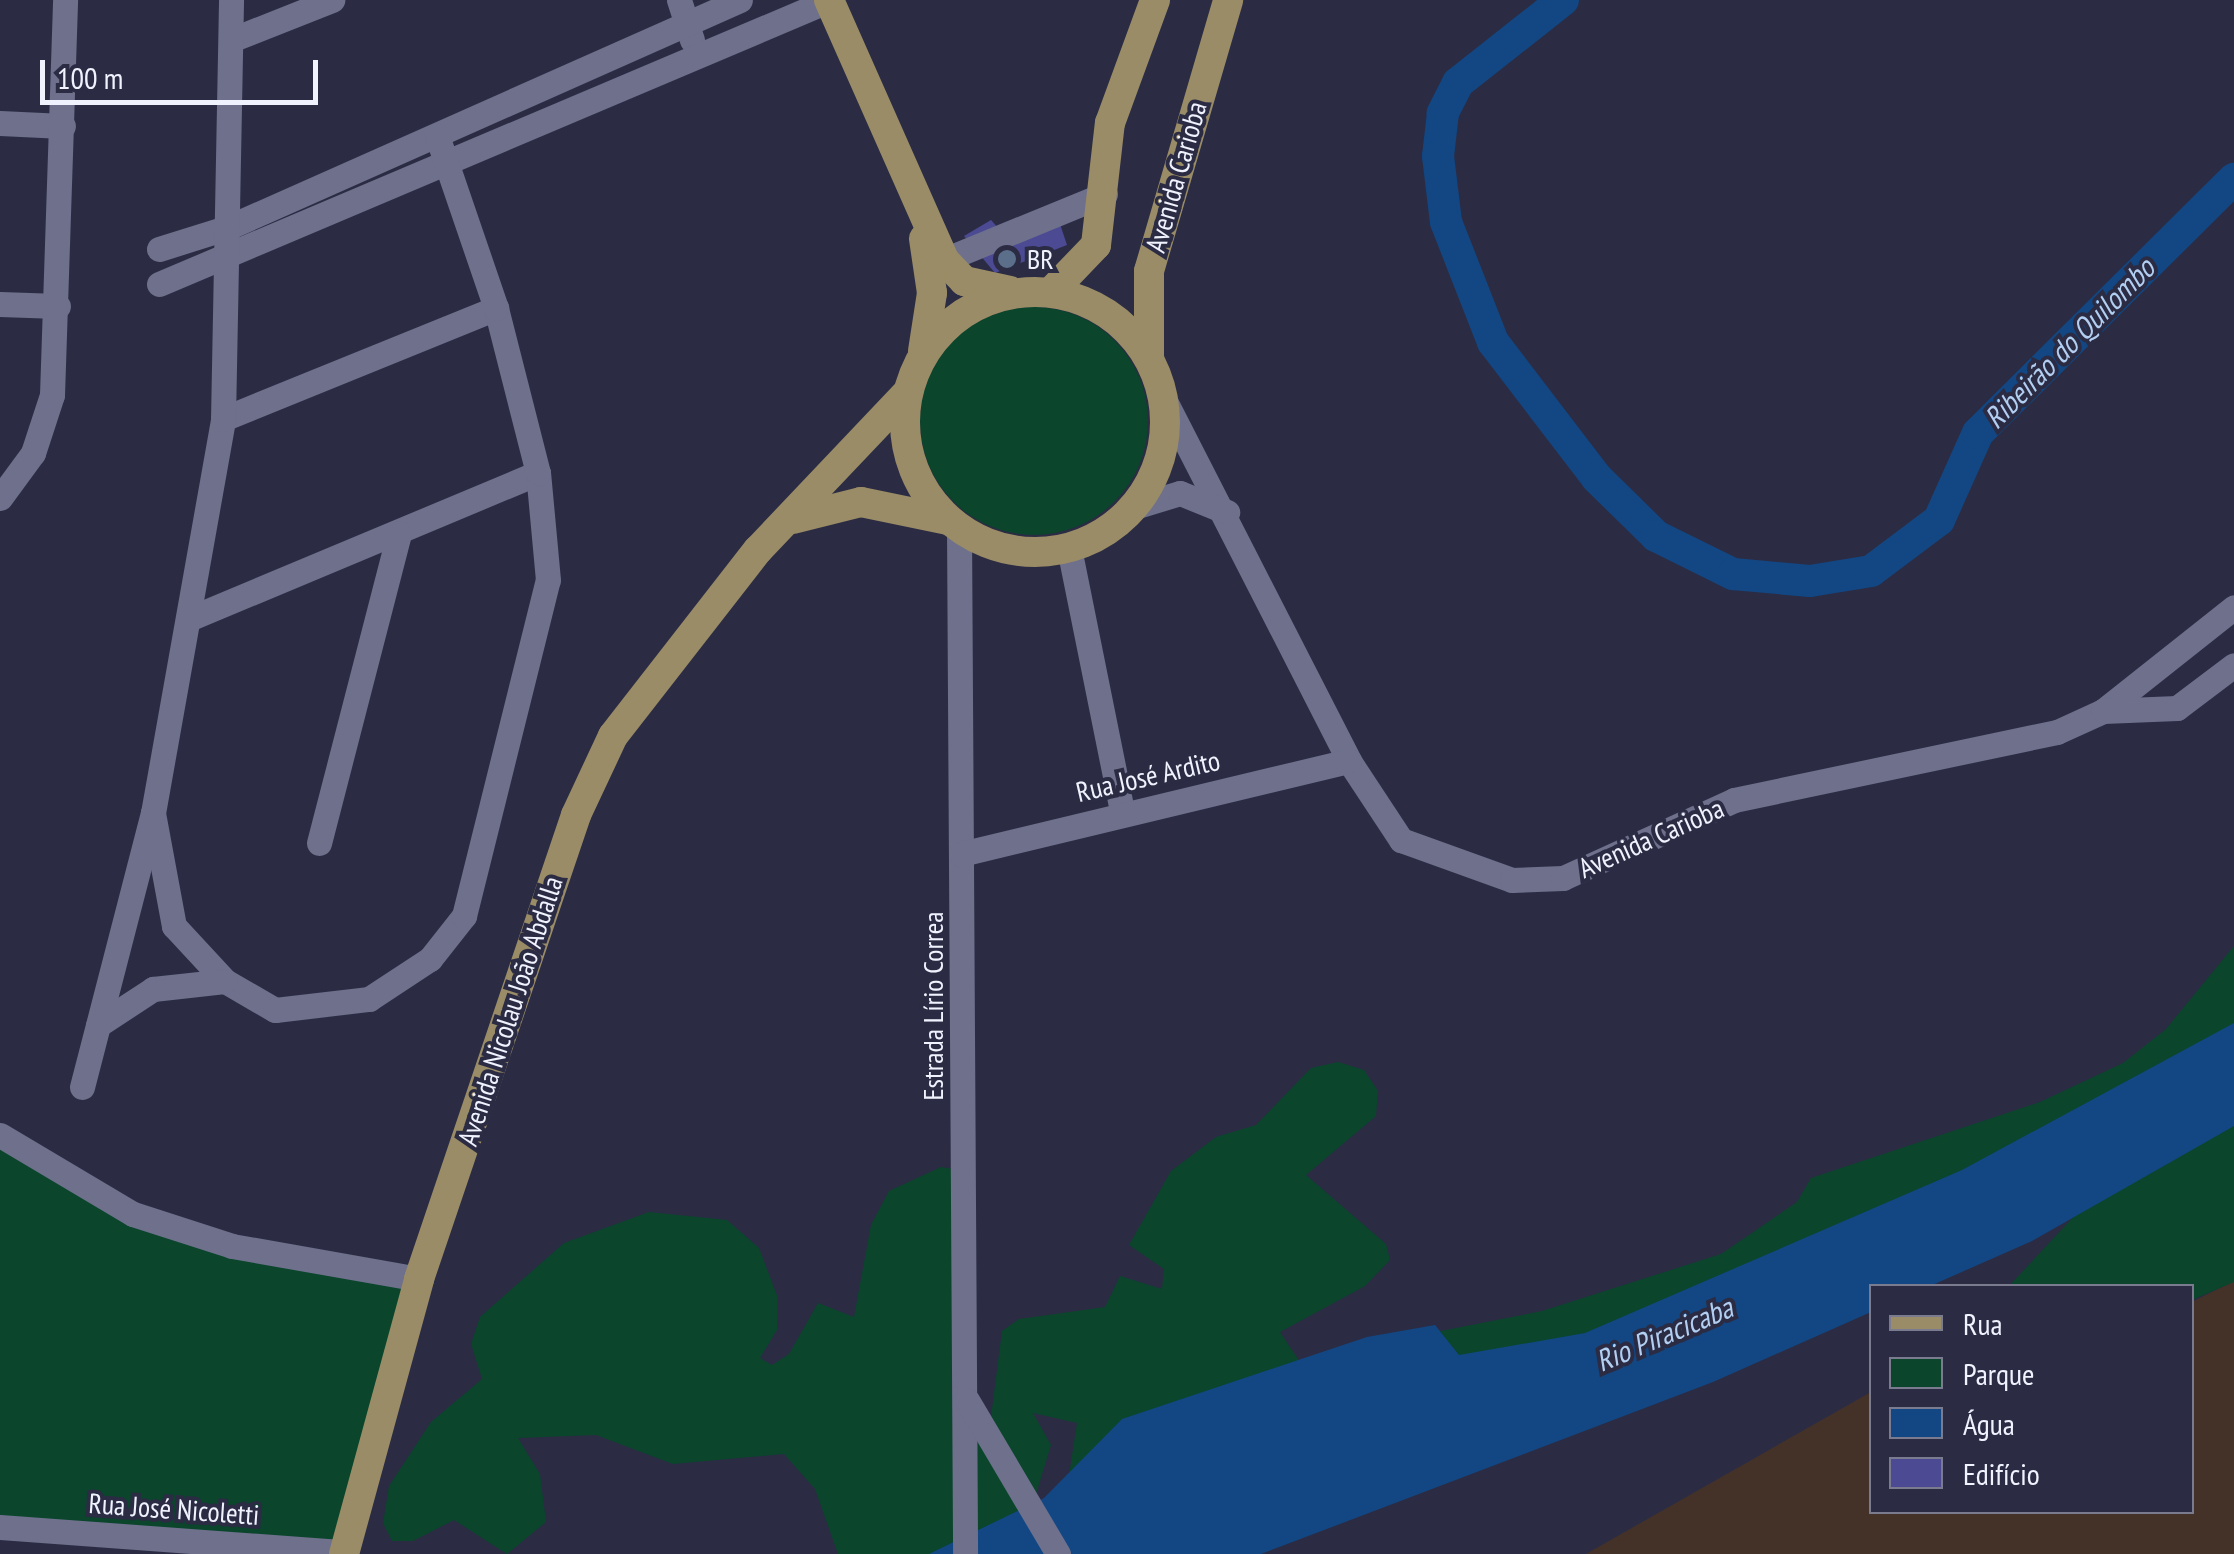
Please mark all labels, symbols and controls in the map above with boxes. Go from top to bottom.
scale bar [45,40,322,102]
text: 100 m [57,58,123,97]
street label: Avenida Carioba [1138,98,1214,256]
place label: BR [1027,242,1054,276]
marker: BR [996,248,1018,270]
water label: Ribeirão do Quilombo [1976,250,2162,436]
street label: Rua José Ardito [1072,743,1224,809]
street label: Avenida Carioba [1573,791,1729,885]
street label: Avenida Nicolau João Abdalla [450,872,570,1150]
street label: Estrada Lírio Correa [916,911,950,1101]
legend [1869,1284,2194,1514]
water label: Rio Piracicaba [1590,1289,1738,1379]
text: Rua [1963,1304,2002,1343]
text: Parque [1963,1354,2034,1393]
text: Água [1963,1404,2015,1443]
text: Edifício [1963,1454,2040,1493]
street label: Rua José Nicoletti [88,1486,260,1532]

